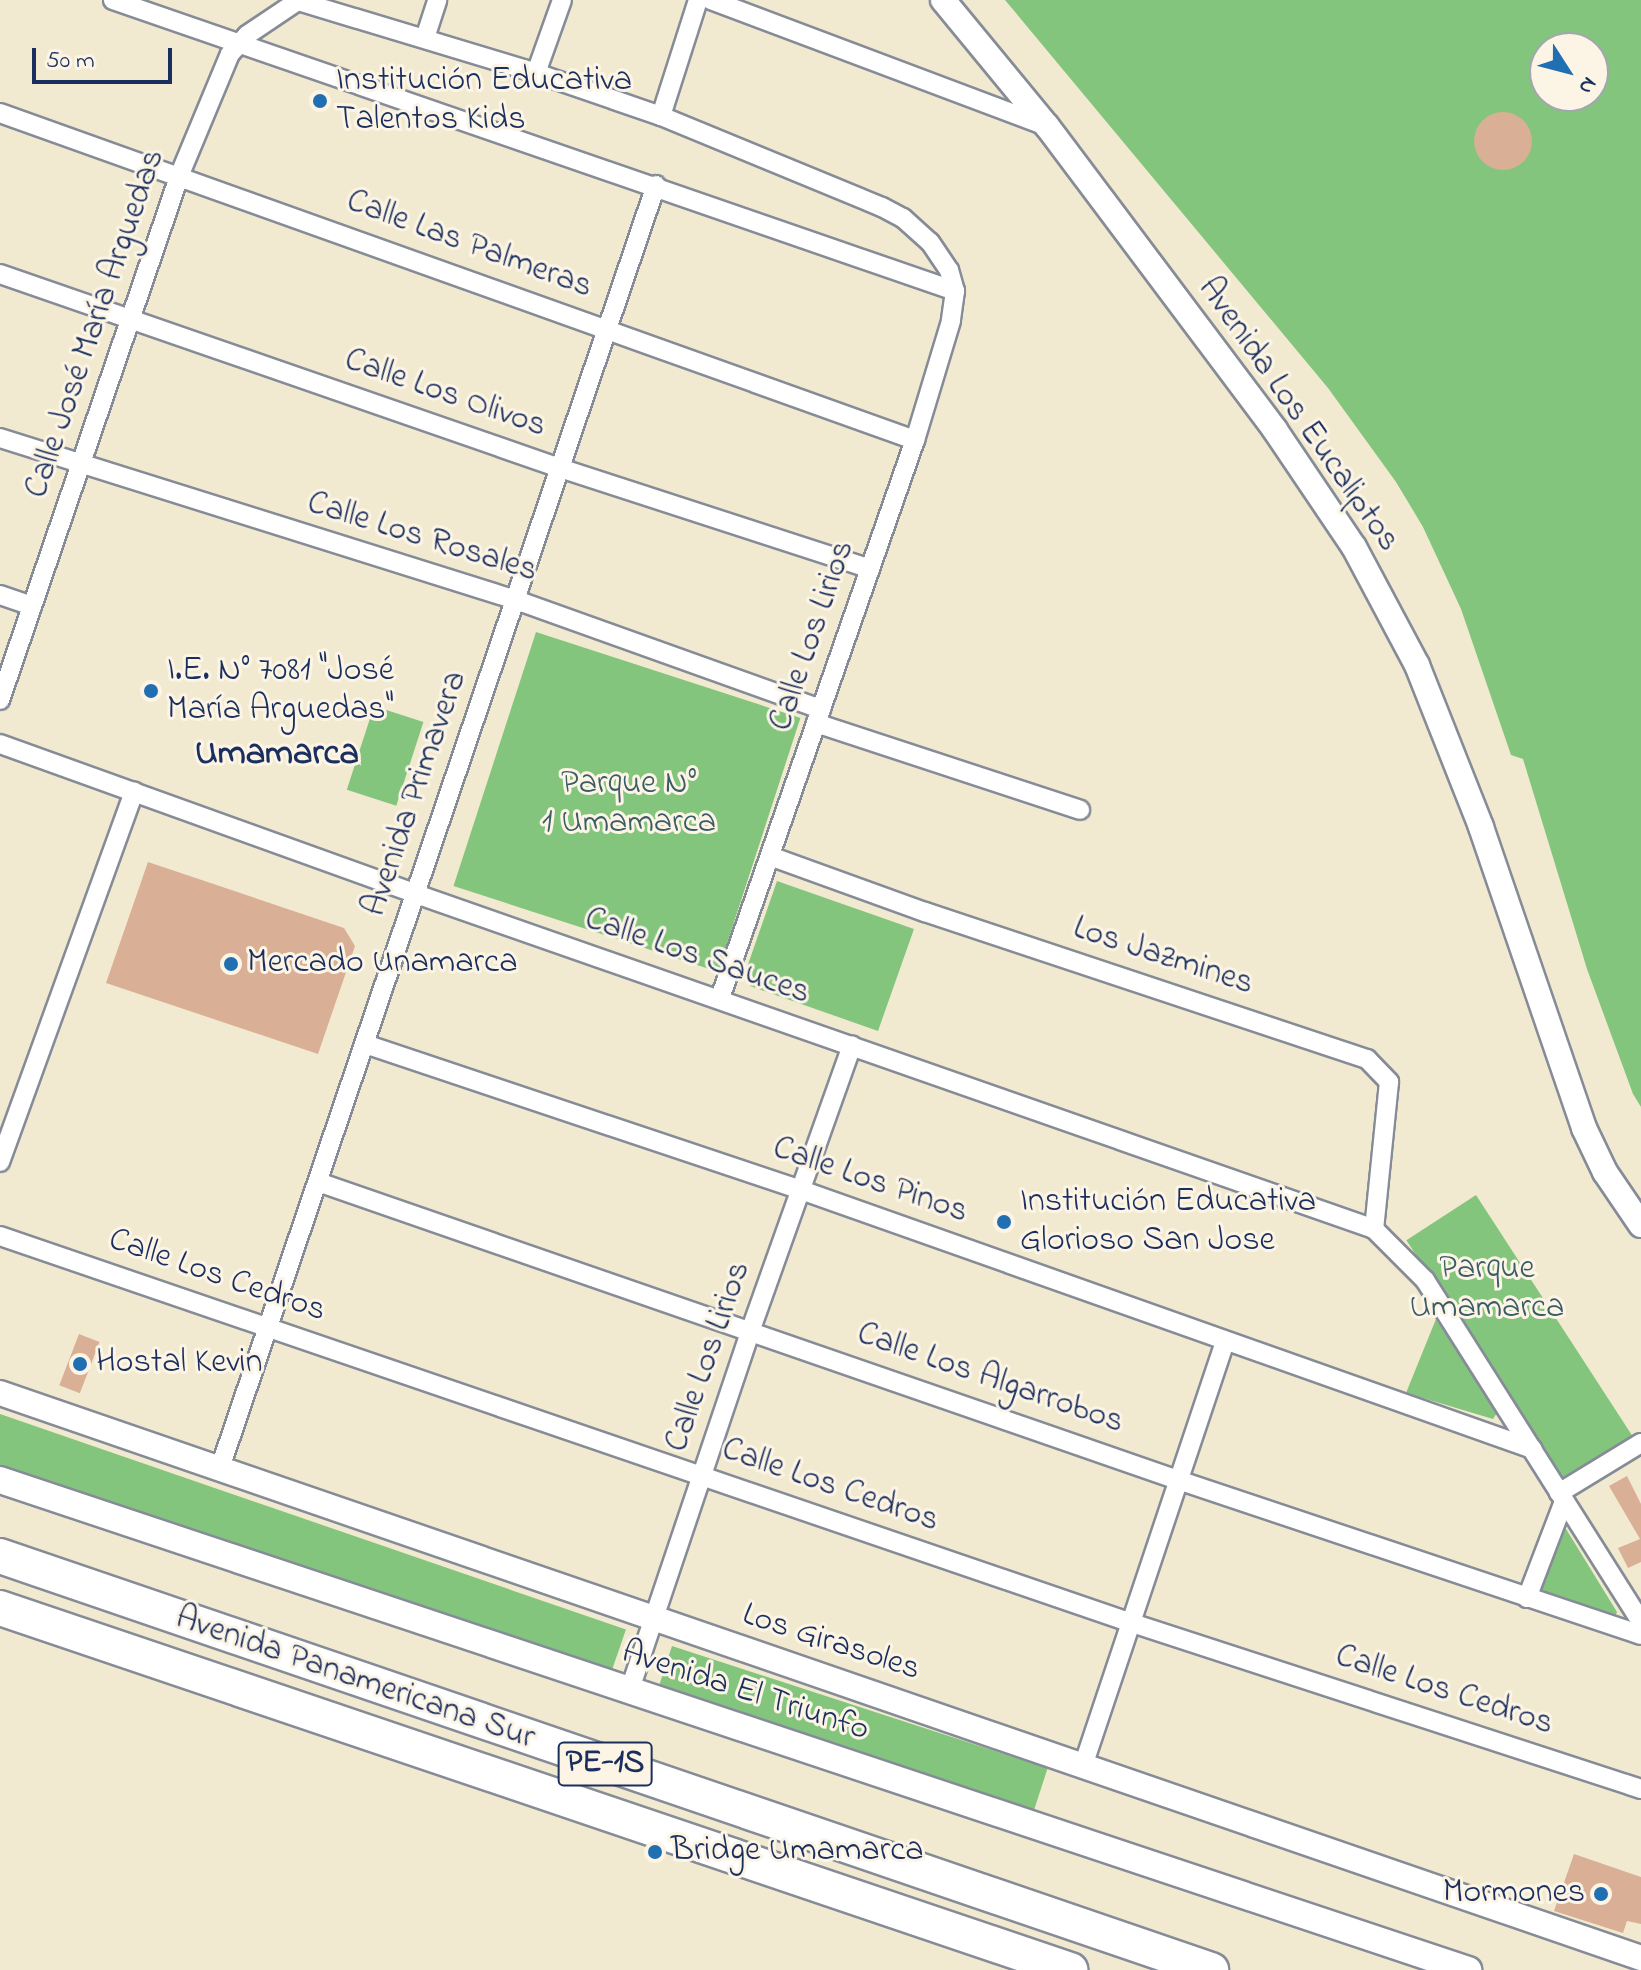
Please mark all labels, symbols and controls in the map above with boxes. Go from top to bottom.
scale bar [36,32,176,82]
north arrow [1529,32,1609,112]
text: 50 m [46,44,95,79]
place label: Institución Educativa Talentos Kids [336,61,632,140]
text: N [1569,70,1604,100]
marker: Institución Educativa Talentos Kids [311,92,329,110]
street label: Calle José María Arguedas [17,144,175,504]
street label: Calle Las Palmeras [341,182,597,308]
street label: Avenida Los Eucaliptos [1188,270,1408,560]
street label: Calle Los Olivos [339,340,551,448]
street label: Calle Los Rosales [302,484,542,592]
street label: Calle Los Lirios [761,535,865,737]
place label: I.E. N° 7081 "José María Arguedas" [167,651,394,730]
street label: Avenida Primavera [355,666,477,922]
marker: I.E. N° 7081 "José María Arguedas" [142,682,160,700]
district label: Umamarca [195,733,359,777]
park label: Parque N° 1 Umamarca [542,764,716,844]
street label: Calle Los Sauces [579,899,815,1015]
street label: Los Jazmines [1068,909,1258,1005]
place label: Mercado Unamarca [247,944,518,984]
marker: Mercado Unamarca [222,955,240,973]
street label: Calle Los Pinos [767,1129,973,1233]
place label: Institución Educativa Glorioso San Jose [1020,1182,1316,1262]
marker: Institución Educativa Glorioso San Jose [995,1213,1013,1231]
street label: Calle Los Cedros [103,1220,331,1332]
park label: Parque Umamarca [1410,1249,1564,1328]
street label: Calle Los Lirios [657,1256,761,1458]
street label: Calle Los Algarrobos [851,1314,1129,1444]
place label: Hostal Kevin [96,1344,262,1384]
marker: Hostal Kevin [71,1355,89,1373]
street label: Calle Los Cedros [716,1430,944,1542]
street label: Los Girasoles [737,1595,925,1691]
street label: Avenida Panamericana Sur [170,1598,540,1760]
street label: Avenida El Triunfo [616,1633,874,1751]
street label: Calle Los Cedros [1330,1637,1558,1745]
road number: PE-1S [557,1736,653,1792]
place label: Bridge Umamarca [671,1832,924,1872]
marker: Bridge Umamarca [646,1843,664,1861]
place label: Mormones [1443,1874,1585,1914]
marker: Mormones [1592,1885,1610,1903]

